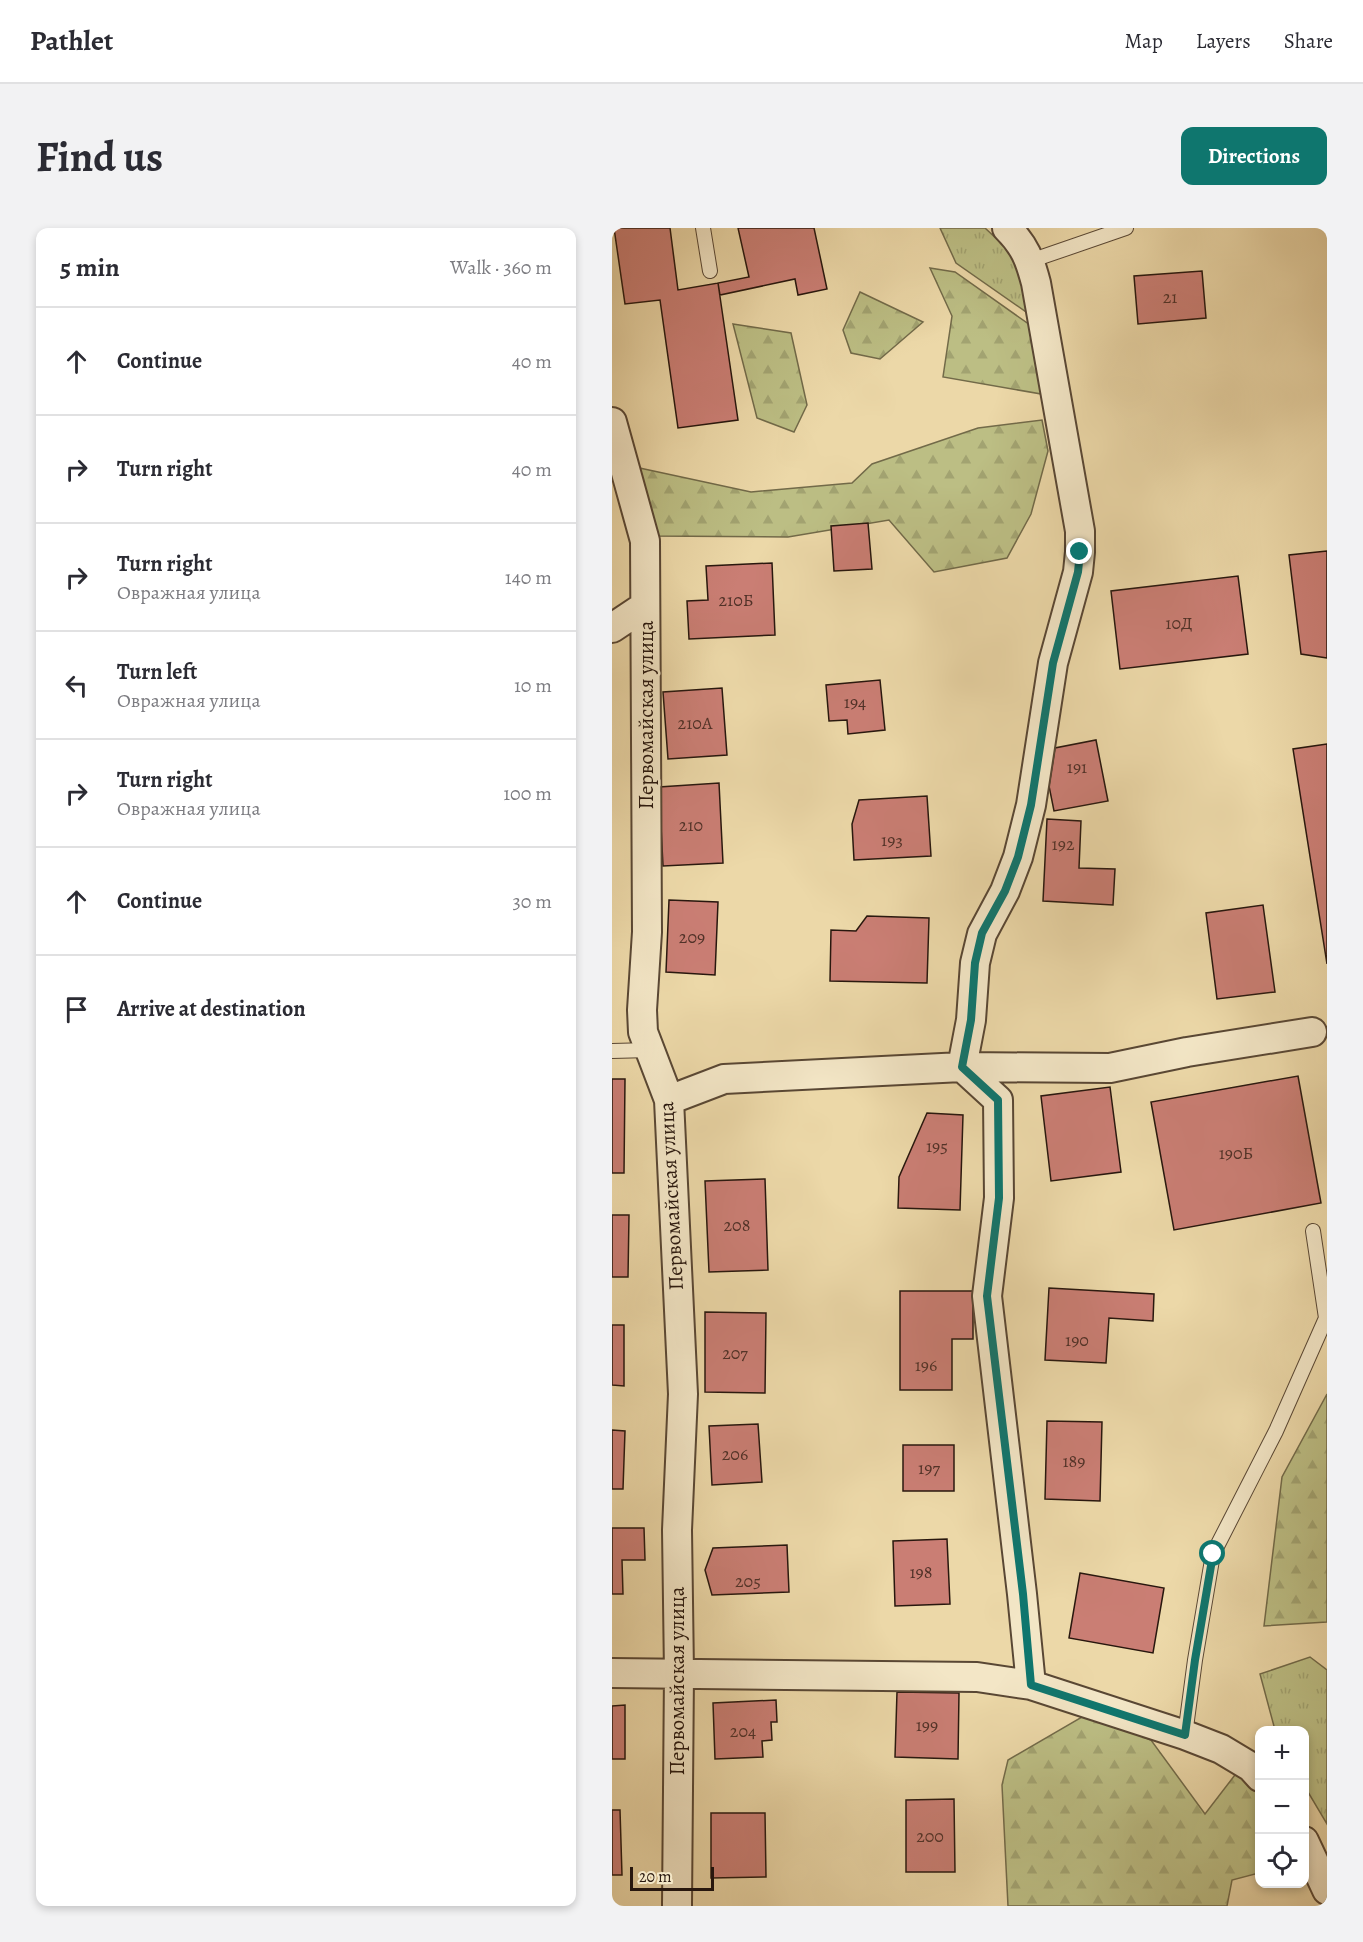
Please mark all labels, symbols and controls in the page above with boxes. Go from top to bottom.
text: Pathlet [30,22,113,60]
text: Map [1124,27,1163,55]
text: Layers [1196,27,1251,55]
text: Share [1284,27,1333,55]
button: Directions [1181,127,1327,185]
text: Find us [36,128,163,185]
text: 5 min [60,250,120,285]
text: Walk · 360 m [450,254,552,281]
house number: 21 [1163,285,1177,309]
icon: ahead [60,345,93,378]
text: Continue [117,346,202,376]
text: 40 m [512,348,552,375]
icon: right [60,453,93,486]
text: Turn right [117,454,213,484]
text: 40 m [512,456,552,483]
route end [1066,538,1092,564]
text: Turn right [117,549,213,579]
icon: right [60,561,93,594]
text: 140 m [505,564,552,591]
text: Овражная улица [117,579,261,606]
house number: 210Б [718,588,754,612]
house number: 10Д [1165,611,1193,635]
street label: Первомайская улица [632,620,660,809]
text: Turn left [117,657,197,687]
icon: left [60,669,93,702]
text: 10 m [514,672,552,699]
text: Овражная улица [117,687,261,714]
house number: 194 [844,690,866,714]
house number: 210А [678,711,713,735]
house number: 191 [1067,755,1087,779]
text: Turn right [117,765,213,795]
icon: right [60,777,93,810]
text: 100 m [503,780,552,807]
text: Овражная улица [117,795,261,822]
house number: 210 [679,813,703,837]
house number: 193 [881,828,903,852]
house number: 192 [1052,832,1075,856]
icon: ahead [60,885,93,918]
text: Continue [117,886,202,916]
text: 30 m [512,888,552,915]
house number: 209 [679,925,705,949]
icon: arrive [60,993,93,1026]
text: Arrive at destination [117,994,306,1024]
street label: Первомайская улица [652,1101,690,1291]
house number: 195 [926,1134,948,1158]
house number: 190Б [1219,1141,1253,1165]
house number: 208 [724,1213,750,1237]
house number: 190 [1065,1328,1089,1352]
house number: 207 [722,1341,748,1365]
house number: 196 [915,1353,937,1377]
house number: 206 [722,1442,748,1466]
house number: 189 [1062,1449,1086,1473]
house number: 197 [918,1456,940,1480]
route start [1199,1540,1225,1566]
house number: 198 [909,1560,933,1584]
house number: 205 [735,1569,761,1593]
street label: Первомайская улица [663,1586,691,1775]
house number: 199 [916,1713,938,1737]
house number: 204 [730,1719,756,1743]
map controls [1255,1726,1309,1888]
button: + [1255,1726,1309,1780]
button: − [1255,1780,1309,1834]
house number: 200 [916,1824,944,1848]
button: locate [1255,1834,1309,1888]
scale bar [630,1864,714,1892]
text: 20 m [639,1866,672,1888]

